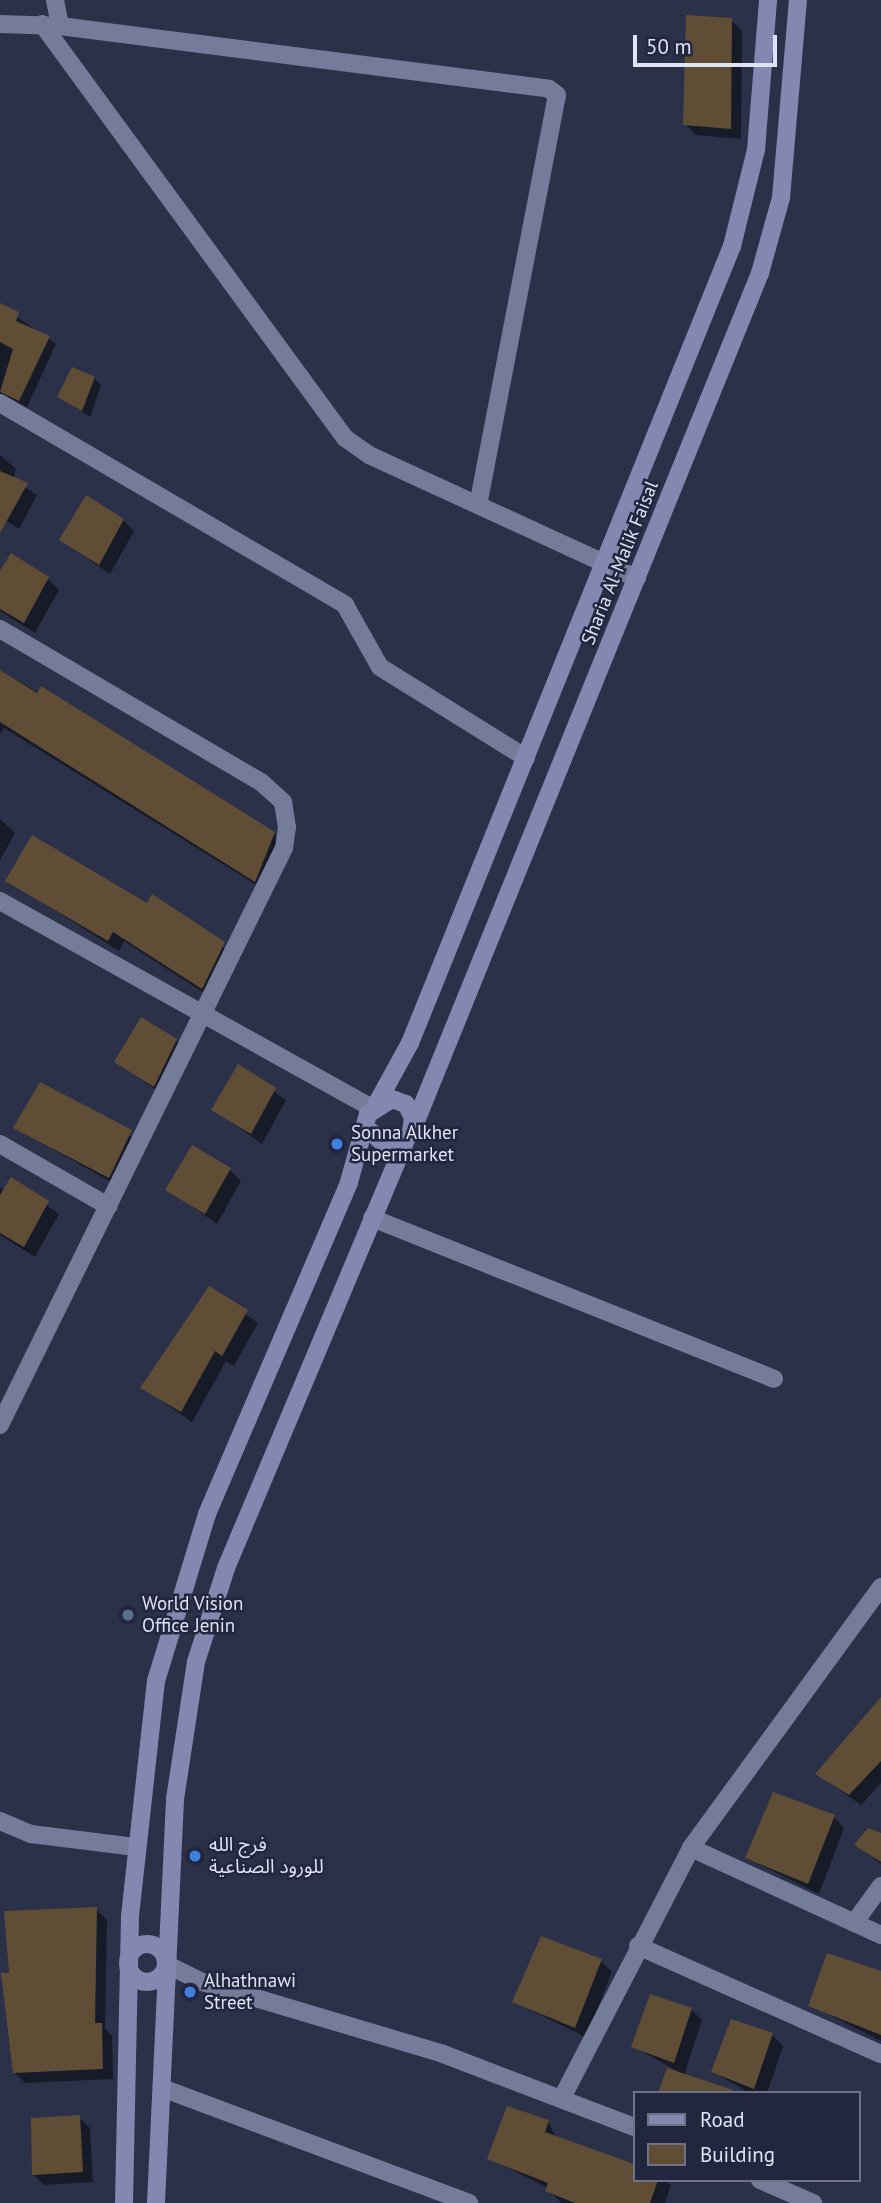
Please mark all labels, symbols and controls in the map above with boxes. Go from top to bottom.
scale bar [636,21,780,65]
text: 50 m [646,33,692,60]
street label: Sharia Al-Malik Faisal [576,477,664,649]
place label: Sonna Alkher Supermarket [351,1122,459,1166]
marker: Sonna Alkher Supermarket [329,1136,345,1152]
place label: World Vision Office Jenin [142,1593,244,1637]
marker: World Vision Office Jenin [120,1607,136,1623]
place label: فرج الله للورود الصناعية [209,1834,324,1878]
marker: فرج الله للورود الصناعية [187,1848,203,1864]
place label: Alhathnawi Street [204,1970,296,2014]
marker: Alhathnawi Street [182,1984,198,2000]
legend [632,2091,860,2182]
text: Road [700,2106,744,2133]
text: Building [700,2141,775,2168]

